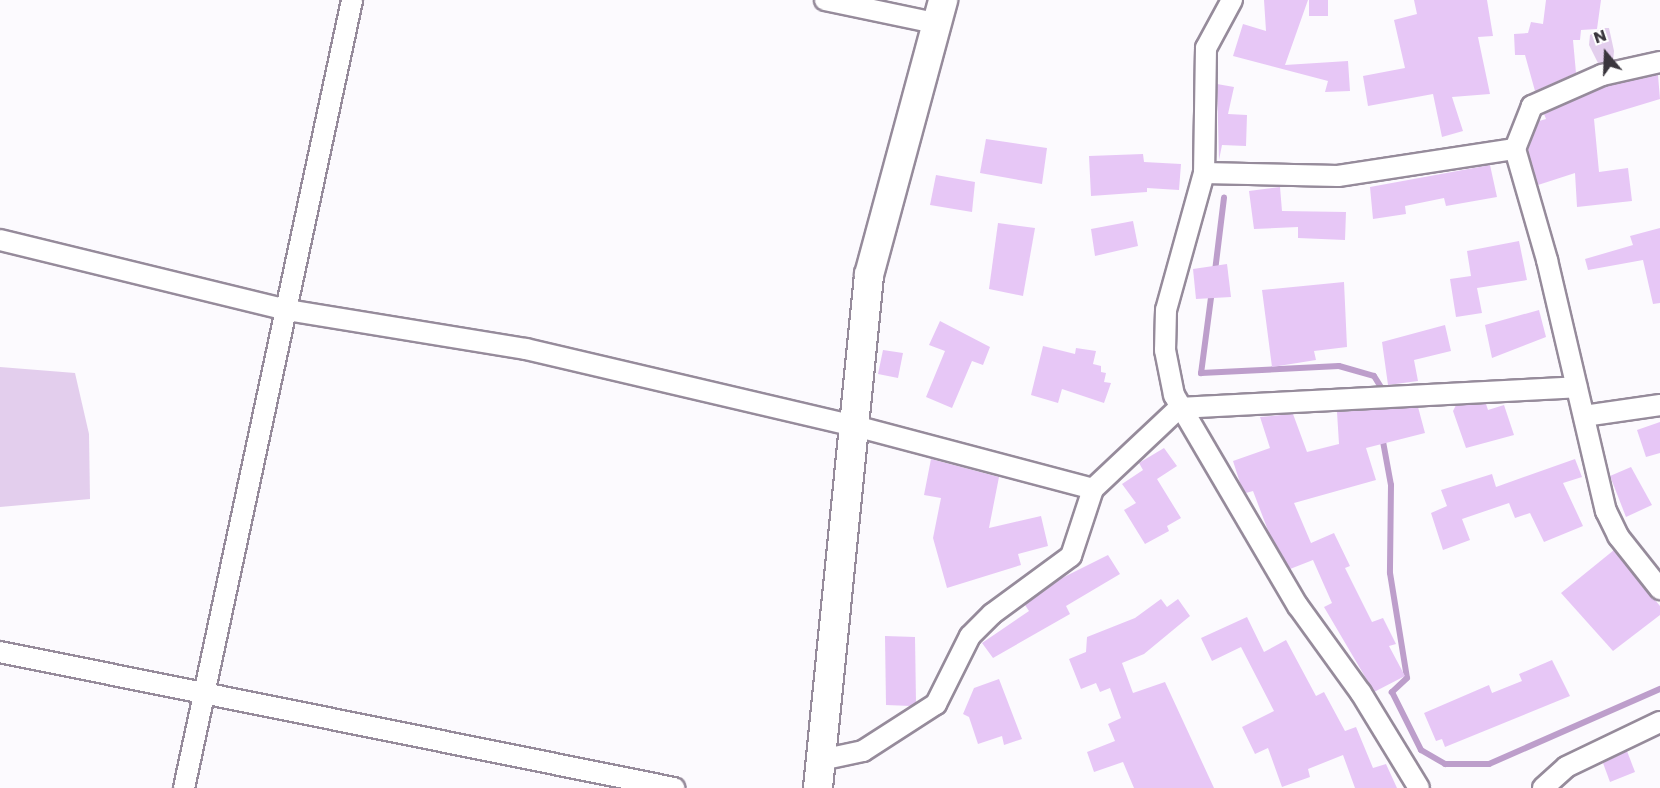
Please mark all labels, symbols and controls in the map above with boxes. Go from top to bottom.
north arrow [1576,24,1636,84]
text: N [1591,24,1609,49]

